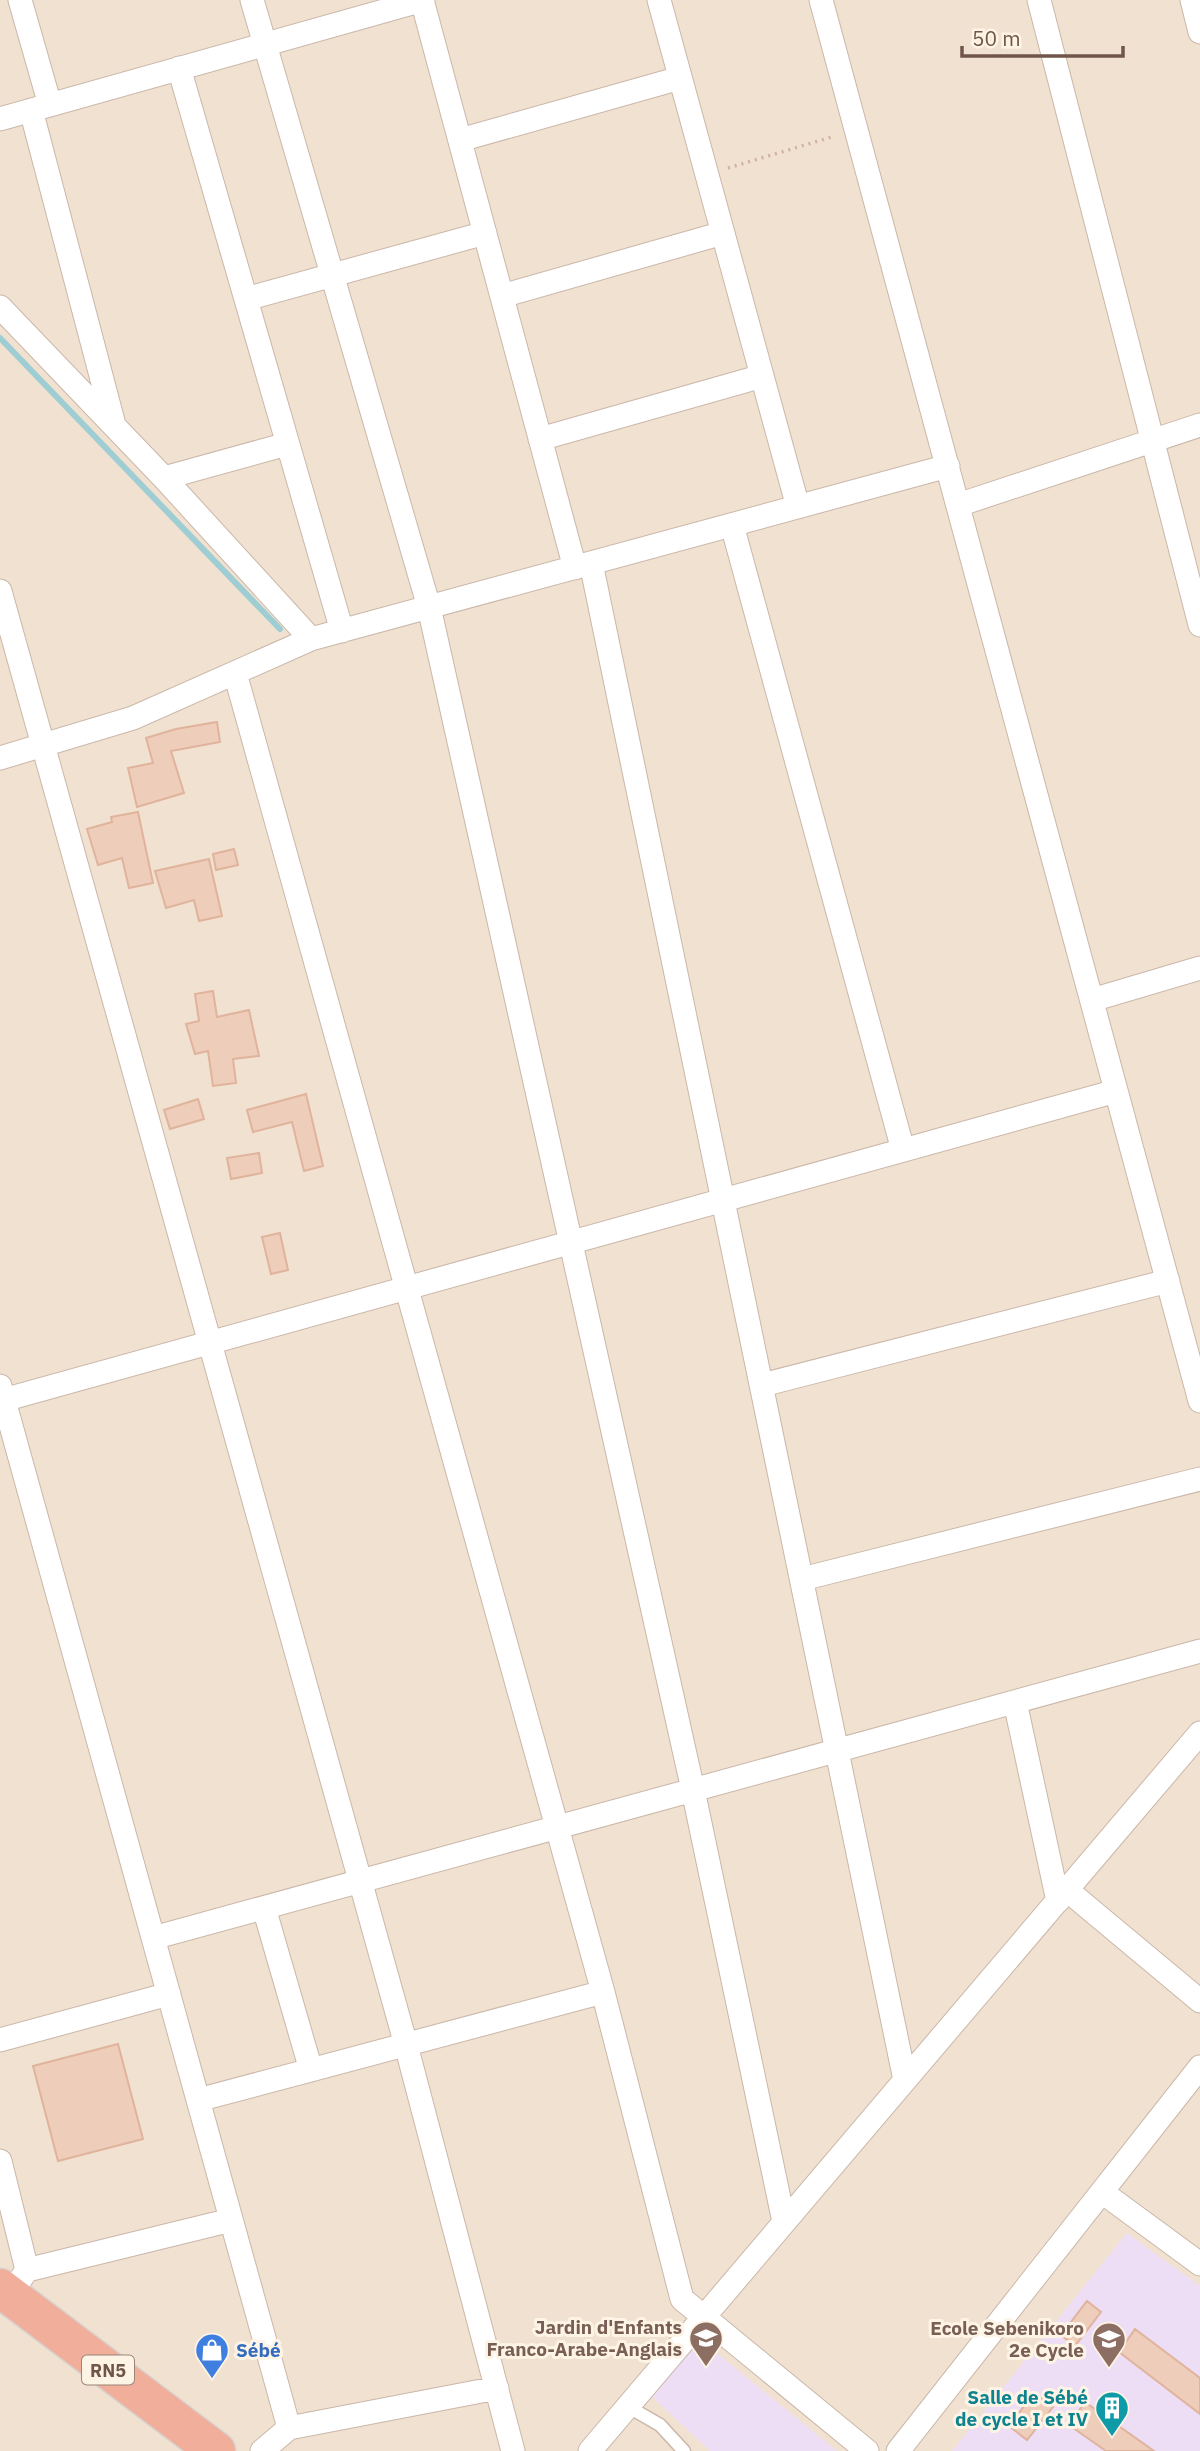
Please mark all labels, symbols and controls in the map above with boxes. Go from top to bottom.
scale bar [962,14,1123,58]
text: 50 m [972,24,1021,52]
place label: Jardin d'Enfants Franco-Arabe-Anglais [486,2315,682,2361]
place label: Ecole Sebenikoro 2e Cycle [930,2316,1084,2362]
school or university icon: Jardin d'Enfants Franco-Arabe-Anglais [687,2319,725,2368]
school or university icon: Ecole Sebenikoro 2e Cycle [1090,2320,1128,2369]
shop icon: Sébé [193,2331,231,2380]
place label: Sébé [236,2338,281,2362]
road number: RN5 [82,2356,134,2384]
place label: Salle de Sébé de cycle I et IV [955,2385,1089,2431]
building icon: Salle de Sébé de cycle I et IV [1093,2389,1131,2438]

